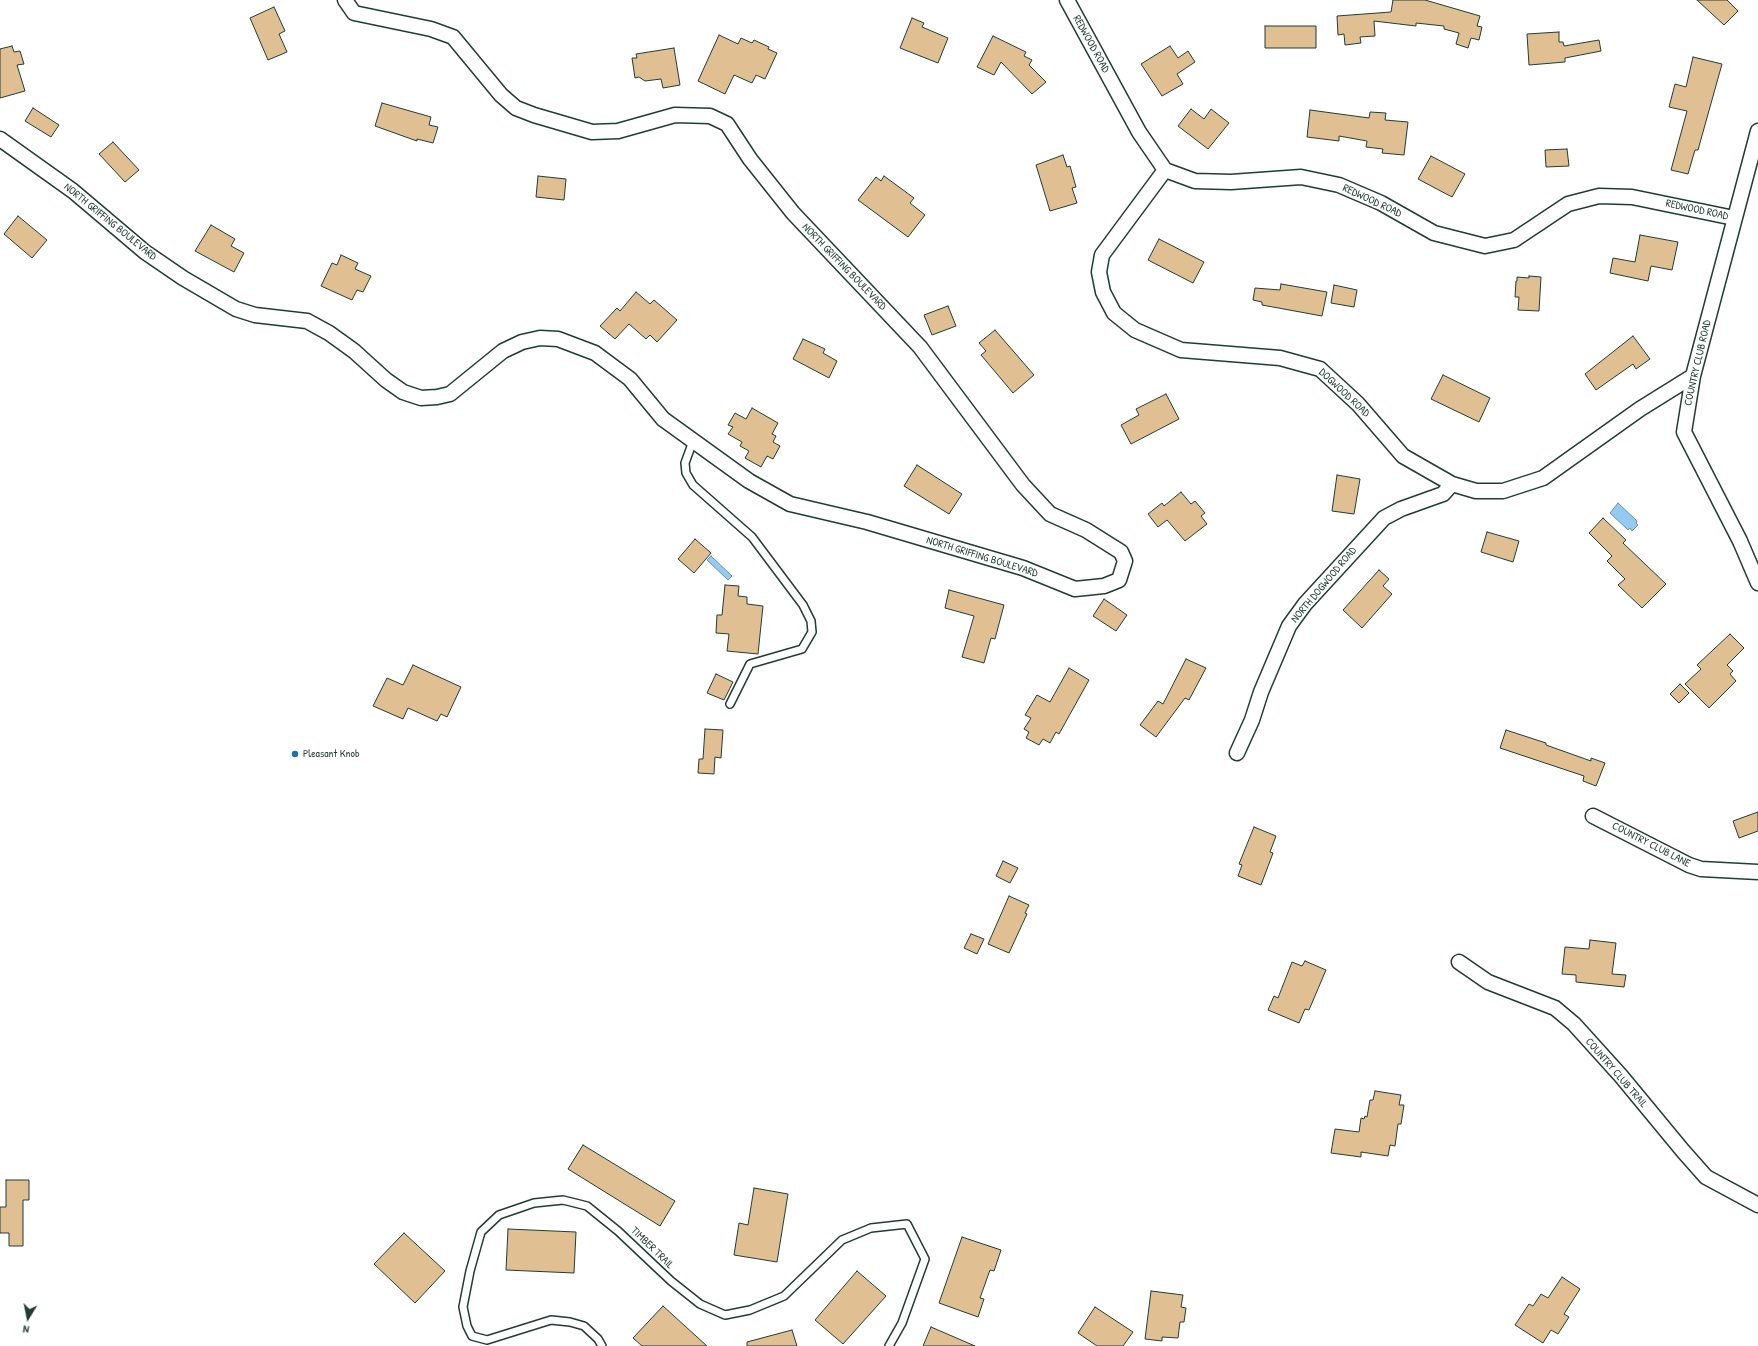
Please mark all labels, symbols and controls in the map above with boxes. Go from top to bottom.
street label: REDWOOD ROAD [1070,13,1112,75]
street label: NORTH GRIFFING BOULEVARD [61,180,159,264]
street label: REDWOOD ROAD [1340,182,1404,220]
street label: REDWOOD ROAD [1665,197,1729,223]
street label: NORTH GRIFFING BOULEVARD [799,221,889,313]
street label: COUNTRY CLUB ROAD [1682,319,1714,407]
street label: DOGWOOD ROAD [1316,366,1372,420]
street label: NORTH GRIFFING BOULEVARD [925,534,1039,580]
street label: NORTH DOGWOOD ROAD [1288,544,1360,626]
place label: Pleasant Knob [303,747,359,761]
marker: Pleasant Knob [290,749,300,759]
street label: COUNTRY CLUB LANE [1610,820,1692,870]
street label: COUNTRY CLUB TRAIL [1582,1035,1650,1111]
street label: TIMBER TRAIL [628,1224,676,1272]
north arrow [8,1298,48,1338]
text: N [22,1322,30,1337]

